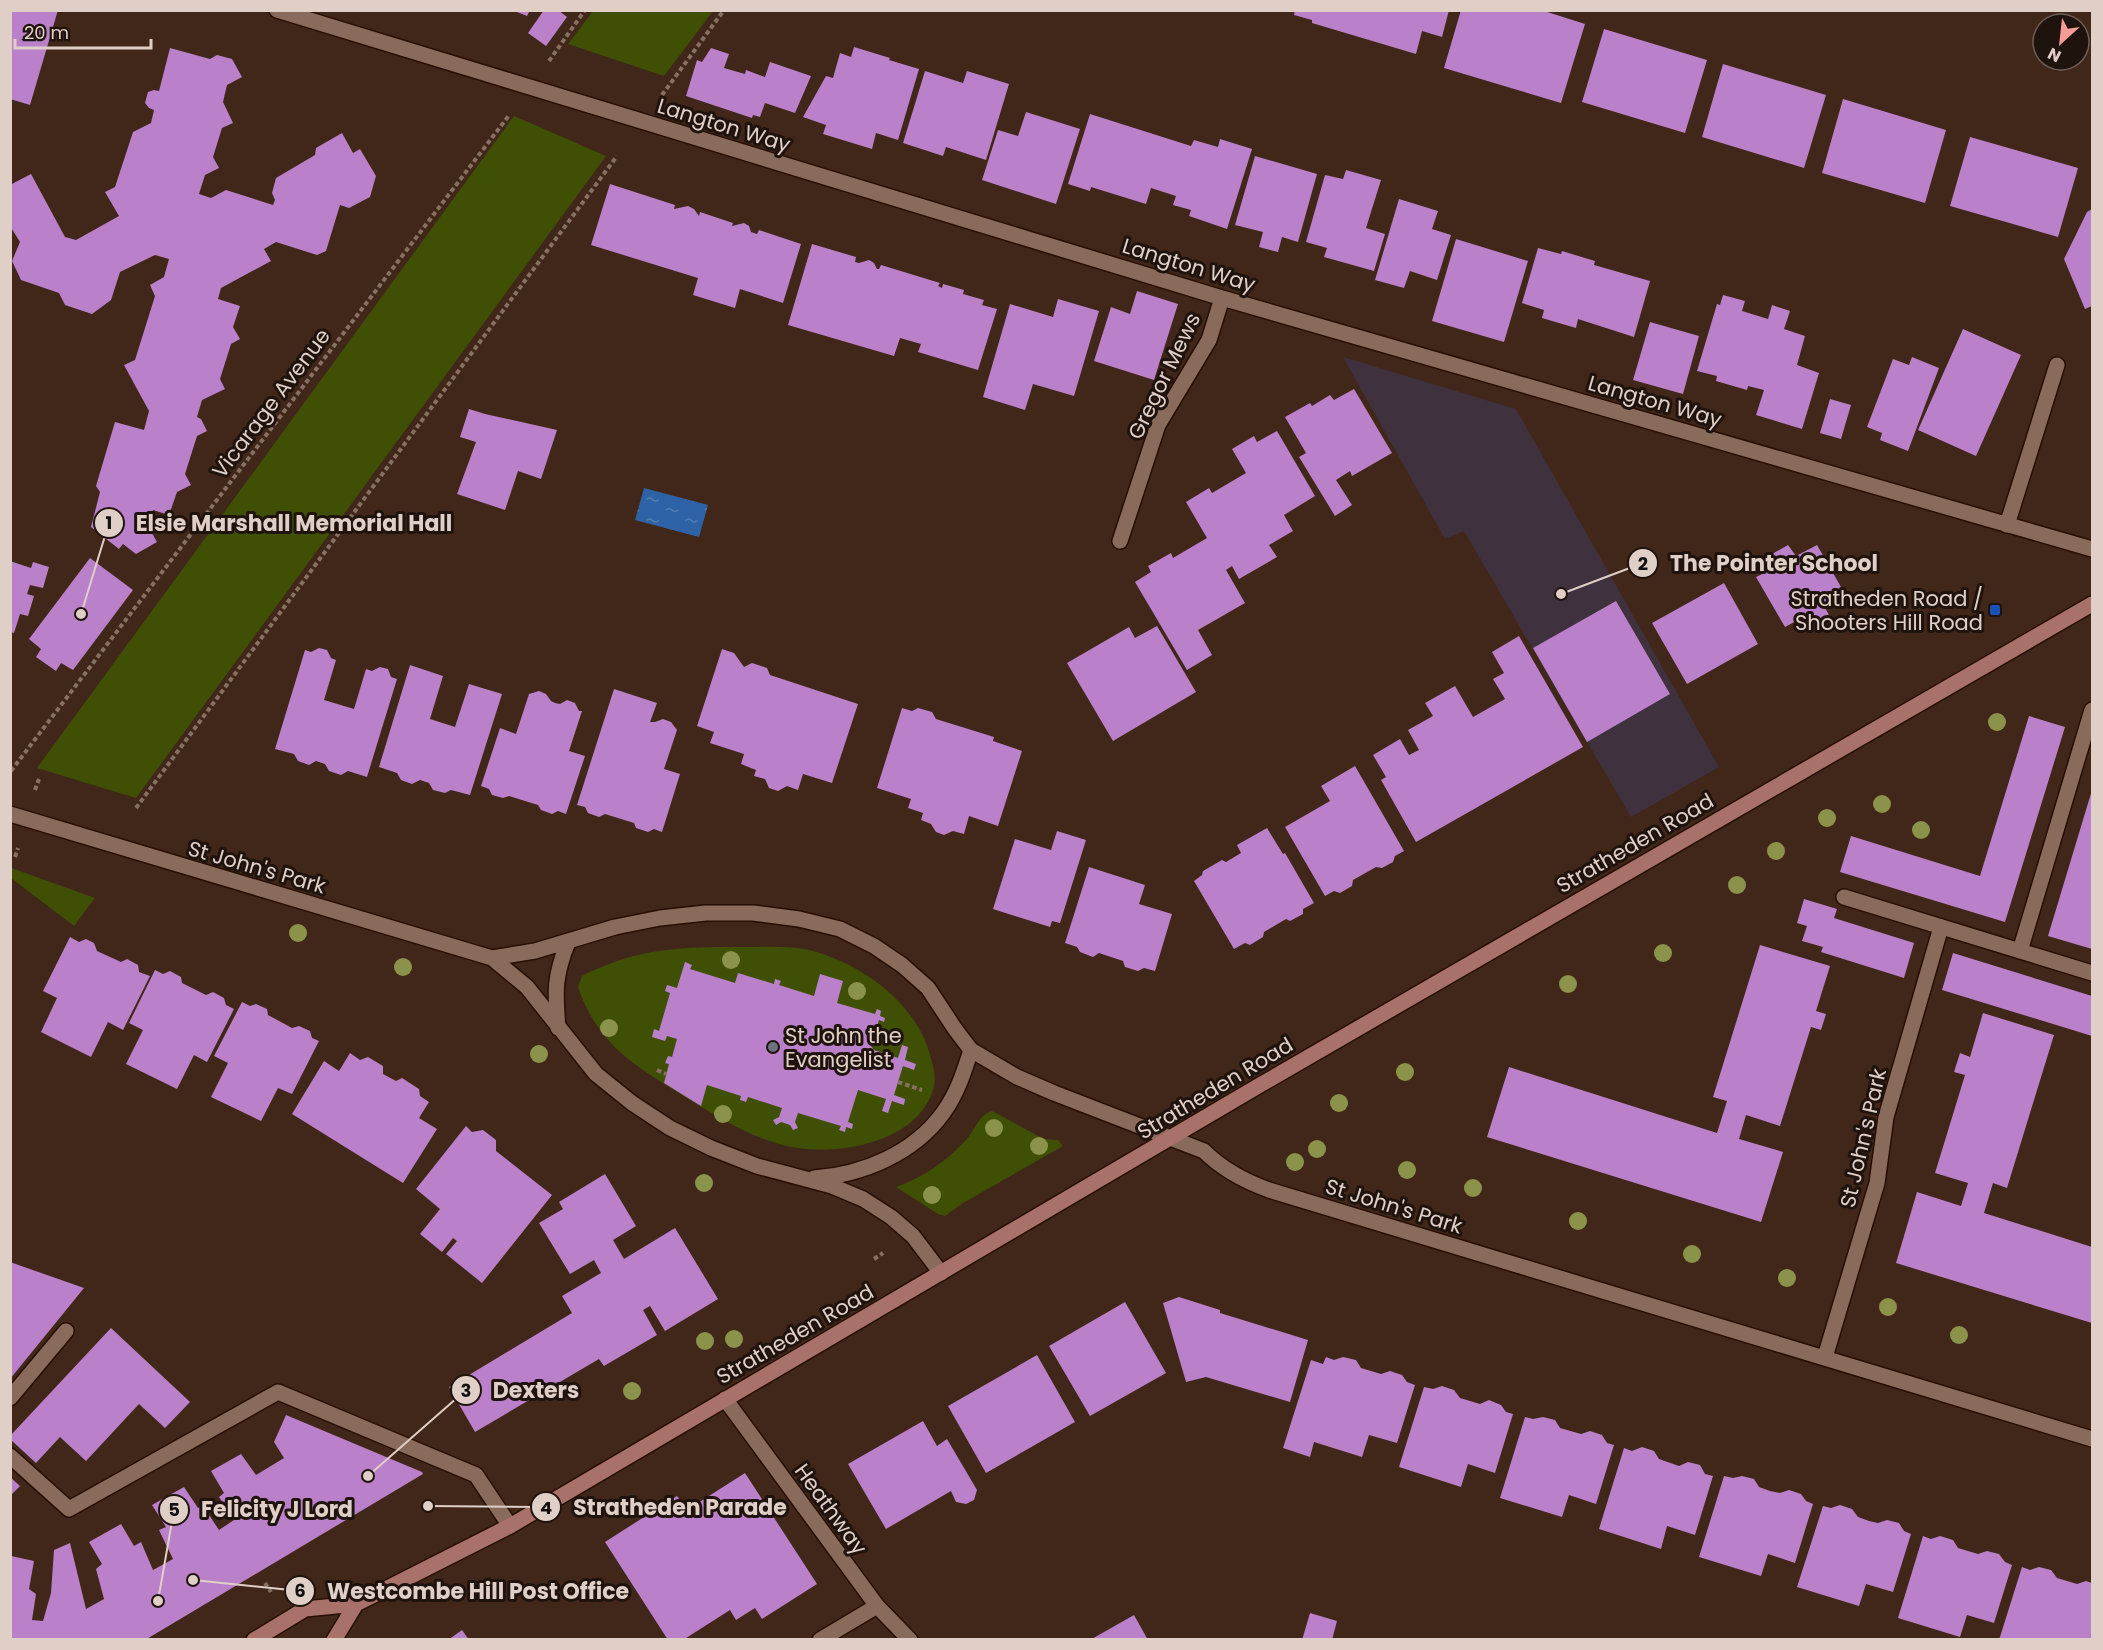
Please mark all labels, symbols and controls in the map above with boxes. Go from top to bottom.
scale bar [15,12,152,50]
north arrow [2031,12,2091,72]
text: 20 m [24,20,69,45]
text: N [2044,42,2065,68]
street label: Langton Way [654,91,794,159]
street label: Langton Way [1119,231,1259,299]
street label: Gregor Mews [1121,308,1207,444]
street label: Vicarage Avenue [205,322,337,484]
street label: Langton Way [1585,368,1725,434]
callout: Elsie Marshall Memorial Hall [94,503,465,543]
text: Elsie Marshall Memorial Hall [136,508,452,539]
text: 1 [106,510,112,535]
callout: The Pointer School [1628,543,1890,583]
text: The Pointer School [1670,548,1878,579]
text: 2 [1638,551,1648,576]
place label: Stratheden Road / Shooters Hill Road [1790,584,1983,637]
marker: Stratheden Road / Shooters Hill Road [1988,603,2002,617]
street label: Stratheden Road [1551,786,1719,900]
street label: St John's Park [185,833,329,901]
place label: St John the Evangelist [785,1021,902,1074]
street label: Stratheden Road [1132,1030,1298,1146]
marker: St John the Evangelist [766,1040,780,1054]
street label: St John's Park [1833,1065,1893,1210]
street label: St John's Park [1322,1171,1466,1241]
street label: Stratheden Road [711,1277,879,1391]
callout: Dexters [451,1370,591,1410]
text: Dexters [493,1375,579,1406]
text: 3 [461,1378,471,1403]
street label: Heathway [788,1458,874,1561]
callout: Stratheden Parade [531,1487,799,1527]
callout: Felicity J Lord [159,1490,365,1530]
text: Stratheden Parade [573,1492,787,1523]
text: Felicity J Lord [201,1494,353,1525]
text: 4 [540,1495,552,1520]
text: 5 [168,1497,180,1522]
callout: Westcombe Hill Post Office [285,1571,641,1611]
text: Westcombe Hill Post Office [327,1576,629,1607]
text: 6 [294,1578,306,1603]

